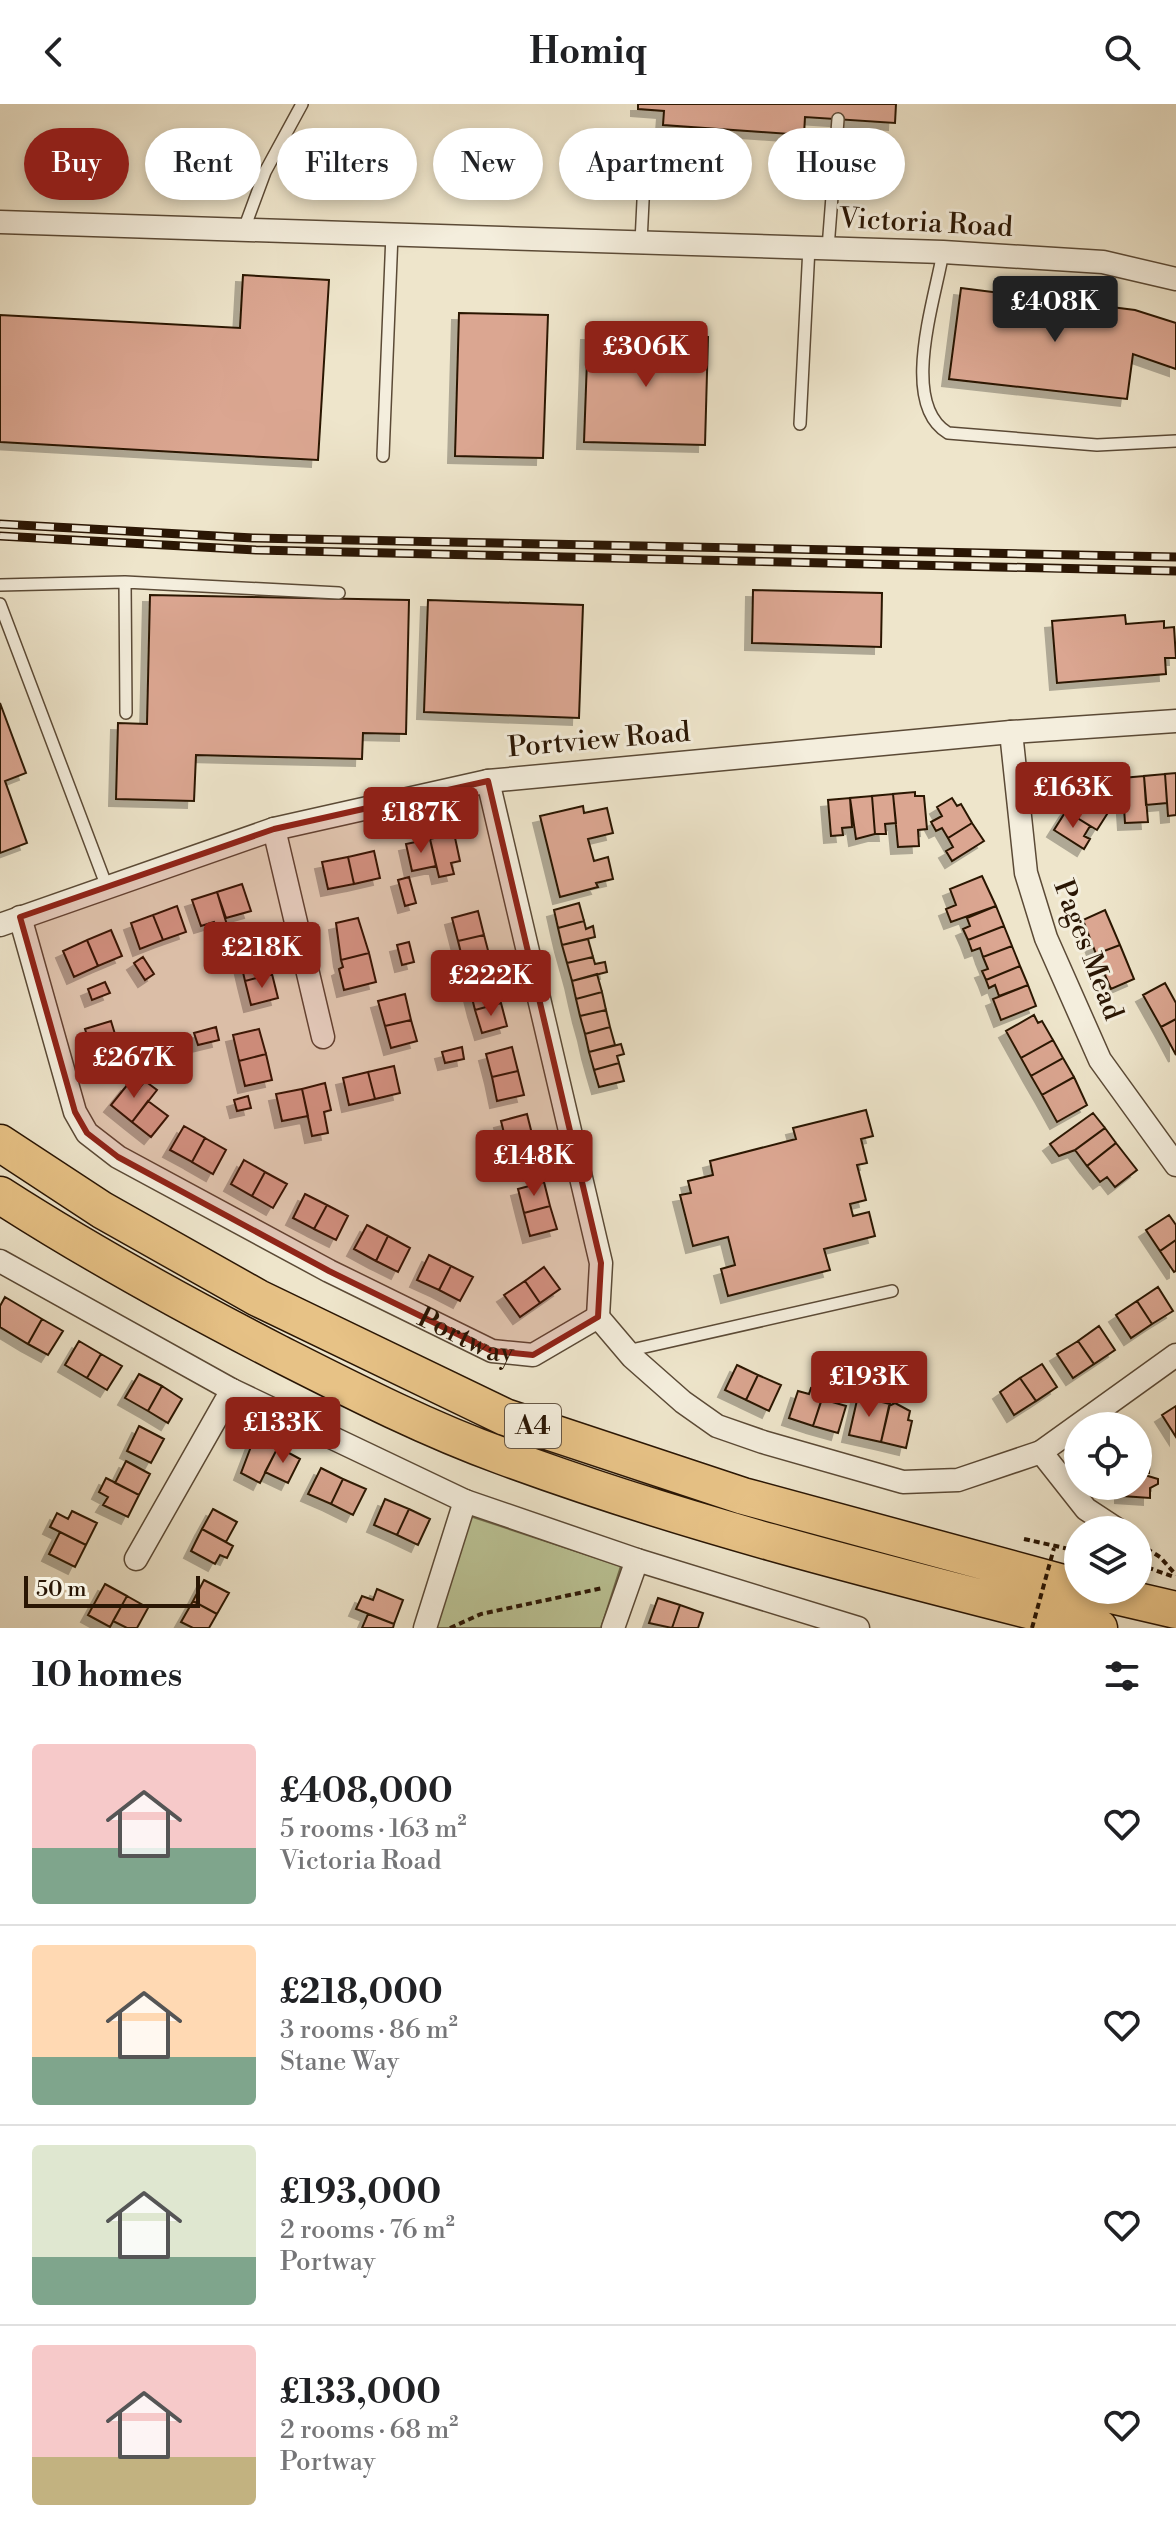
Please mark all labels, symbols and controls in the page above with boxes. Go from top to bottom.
icon: back [32,30,76,74]
text: Homiq [529,30,647,75]
icon: search [1100,30,1144,74]
chip: Buy [24,128,129,200]
chip: Rent [145,128,261,200]
chip: Filters [277,128,417,200]
chip: New [433,128,543,200]
chip: Apartment [559,128,752,200]
chip: House [768,128,905,200]
street label: Victoria Road [837,201,1014,245]
pin: £408K [999,276,1111,344]
text: £408K [1011,286,1099,318]
pin: £306K [590,321,702,389]
text: £306K [603,331,689,363]
street label: Portview Road [506,715,692,765]
pin: £163K [1017,762,1129,830]
text: £163K [1033,772,1113,804]
pin: £187K [365,787,477,855]
text: £187K [381,797,461,829]
street label: Pages Mead [1045,875,1131,1025]
pin: £218K [206,922,318,990]
text: £218K [222,932,302,964]
pin: £222K [435,950,547,1018]
text: £222K [449,960,533,992]
pin: £267K [78,1032,190,1100]
text: £267K [93,1042,175,1074]
pin: £148K [478,1130,590,1198]
text: £148K [494,1140,574,1172]
street label: Portway [412,1300,516,1371]
pin: £193K [813,1351,925,1419]
text: £193K [829,1361,909,1393]
pin: £133K [227,1397,339,1465]
road number: A4 [505,1404,561,1448]
text: £133K [243,1407,323,1439]
map controls [1064,1412,1152,1604]
button: locate [1064,1412,1152,1500]
button: layers [1064,1516,1152,1604]
scale bar [24,1572,200,1608]
text: 50 m [36,1576,87,1603]
icon: filters [1100,1654,1144,1698]
text: 10 homes [32,1655,182,1697]
text: £408,000 [280,1771,453,1813]
icon: home [96,1776,192,1872]
icon: heart [1100,1802,1144,1846]
text: 5 rooms · 163 m² [280,1813,467,1845]
text: Victoria Road [280,1845,441,1877]
text: £218,000 [280,1972,443,2014]
icon: home [96,1977,192,2073]
icon: heart [1100,2003,1144,2047]
text: 3 rooms · 86 m² [280,2014,458,2046]
text: Stane Way [280,2046,399,2078]
text: £193,000 [280,2172,441,2214]
icon: home [96,2177,192,2273]
icon: heart [1100,2203,1144,2247]
text: 2 rooms · 76 m² [280,2214,455,2246]
text: Portway [280,2246,375,2278]
text: £133,000 [280,2372,441,2414]
icon: home [96,2377,192,2473]
icon: heart [1100,2403,1144,2447]
text: 2 rooms · 68 m² [280,2414,458,2446]
text: Portway [280,2446,375,2478]

